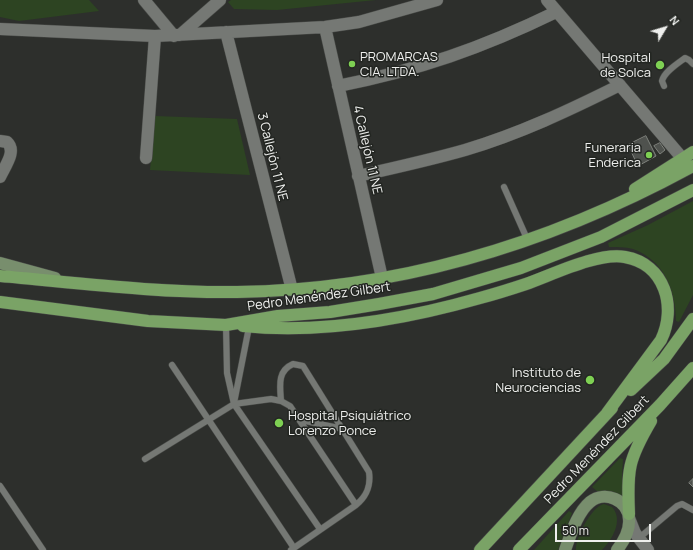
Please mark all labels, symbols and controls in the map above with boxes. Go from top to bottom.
north arrow [645,8,685,48]
text: N [667,13,683,28]
place label: PROMARCAS CIA. LTDA. [360,49,438,80]
place label: Hospital de Solca [600,50,651,81]
marker: PROMARCAS CIA. LTDA. [347,59,357,69]
marker: Hospital de Solca [654,59,666,71]
street label: 4 Callejón 11 NE [349,104,385,196]
street label: 3 Callejón 11 NE [254,111,290,203]
place label: Funeraria Enderica [585,140,641,171]
marker: Funeraria Enderica [644,150,654,160]
street label: Pedro Menéndez Gilbert [246,279,392,315]
place label: Instituto de Neurociencias [495,365,581,396]
marker: Instituto de Neurociencias [584,374,596,386]
street label: Pedro Menéndez Gilbert [541,393,653,507]
place label: Hospital Psiquiátrico Lorenzo Ponce [288,408,411,439]
marker: Hospital Psiquiátrico Lorenzo Ponce [273,417,285,429]
scale bar [557,516,653,542]
text: 50 m [562,522,589,539]

